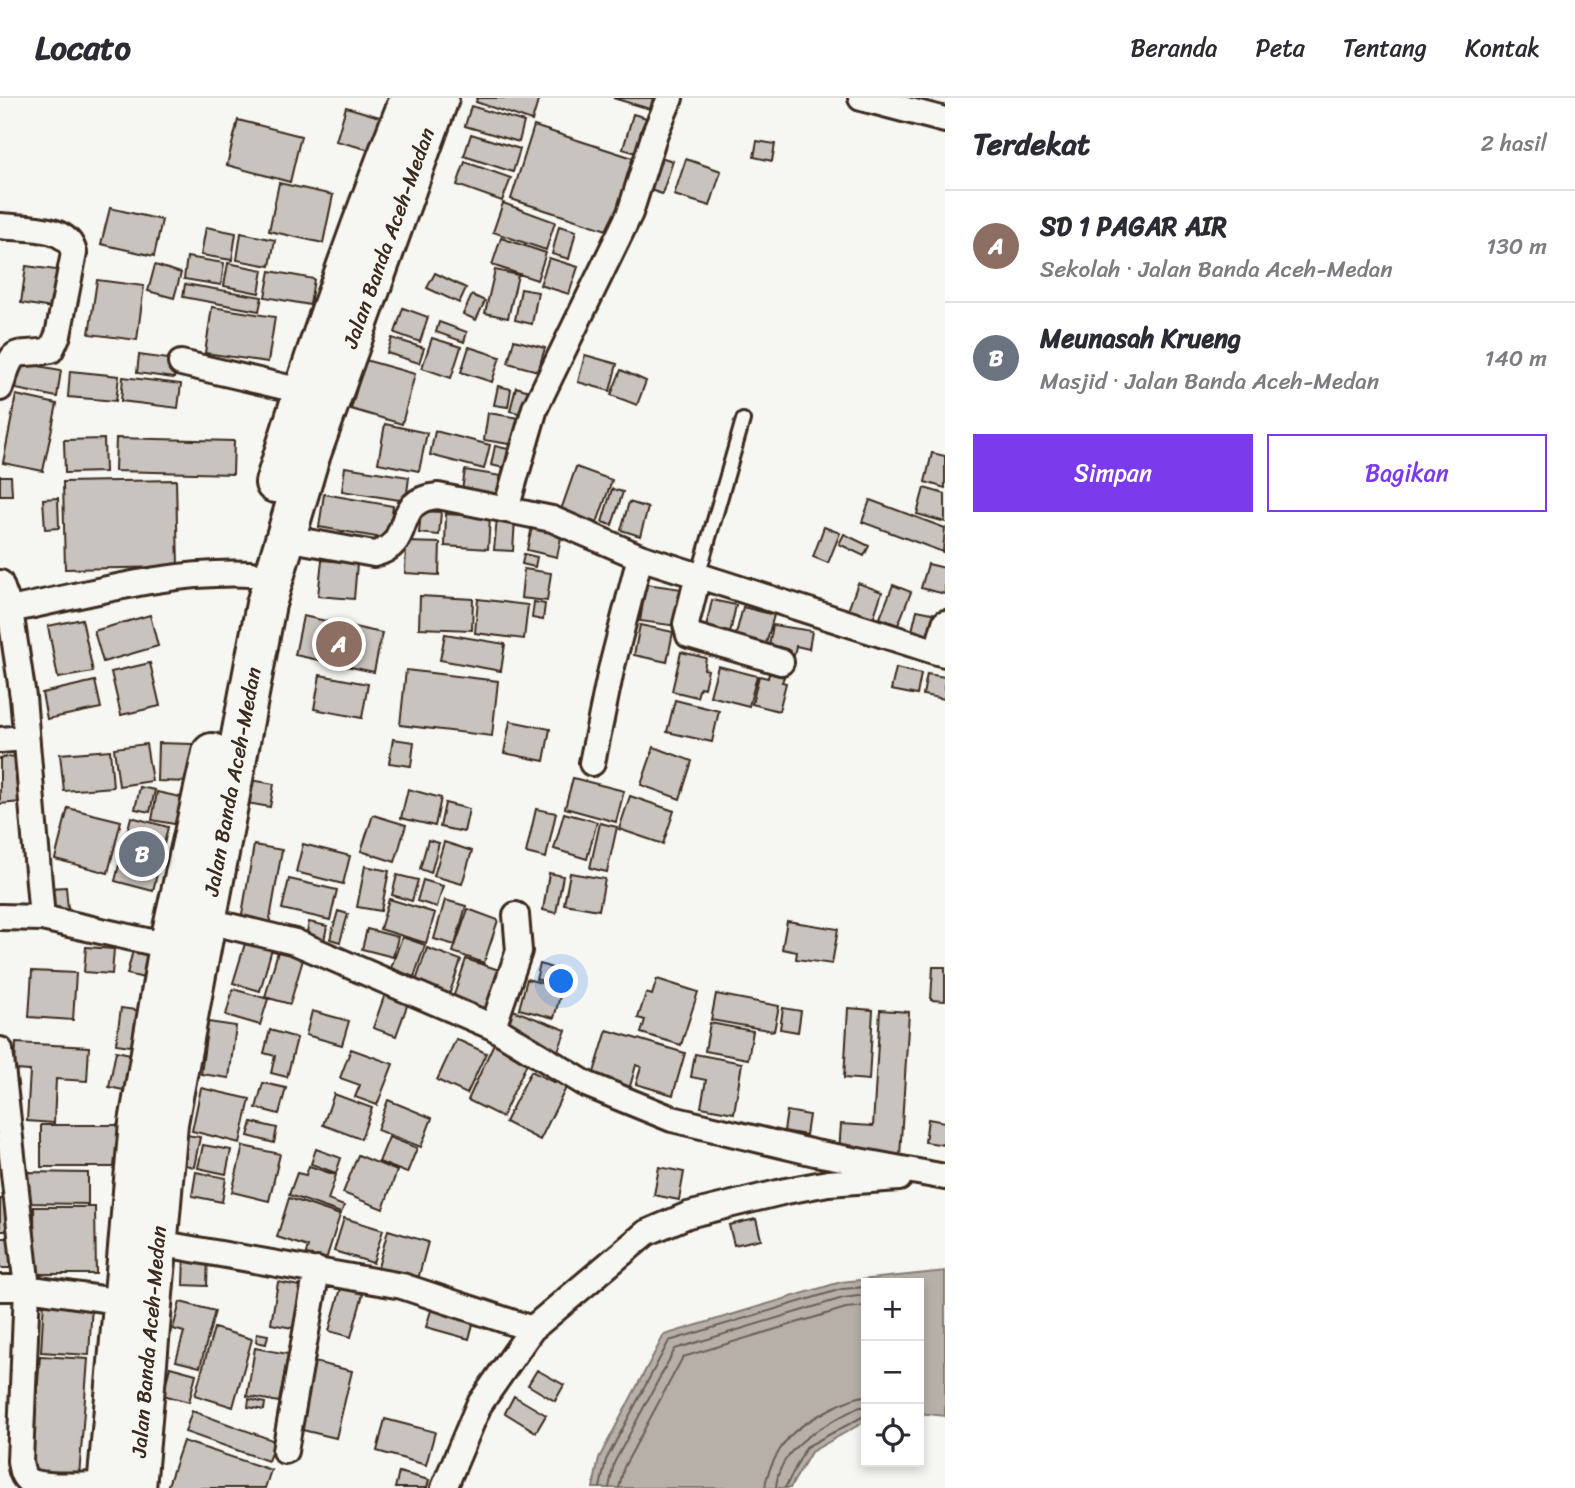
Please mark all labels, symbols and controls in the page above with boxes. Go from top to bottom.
text: Locato [35,19,131,77]
text: Beranda [1130,27,1217,69]
text: Peta [1255,27,1305,69]
text: Tentang [1343,27,1427,69]
text: Kontak [1465,27,1540,69]
text: Terdekat [973,117,1090,171]
street label: Jalan Banda Aceh-Medan [331,122,446,354]
text: 2 hasil [1481,123,1547,164]
text: SD 1 PAGAR AIR [1040,203,1227,249]
text: A [988,226,1004,267]
text: 130 m [1486,226,1547,267]
text: Sekolah · Jalan Banda Aceh-Medan [1040,249,1393,290]
text: Meunasah Krueng [1040,315,1241,361]
text: B [989,338,1003,379]
text: 140 m [1485,338,1547,379]
text: Masjid · Jalan Banda Aceh-Medan [1040,361,1379,402]
button: Simpan [973,434,1253,512]
button: Bagikan [1267,434,1547,512]
pin: A [316,618,362,670]
street label: Jalan Banda Aceh-Medan [192,664,273,900]
pin: B [119,828,165,880]
your location [544,964,578,998]
street label: Jalan Banda Aceh-Medan [120,1224,178,1460]
map controls [861,1278,924,1467]
button: + [861,1278,924,1341]
button: − [861,1341,924,1404]
button: locate [861,1404,924,1467]

